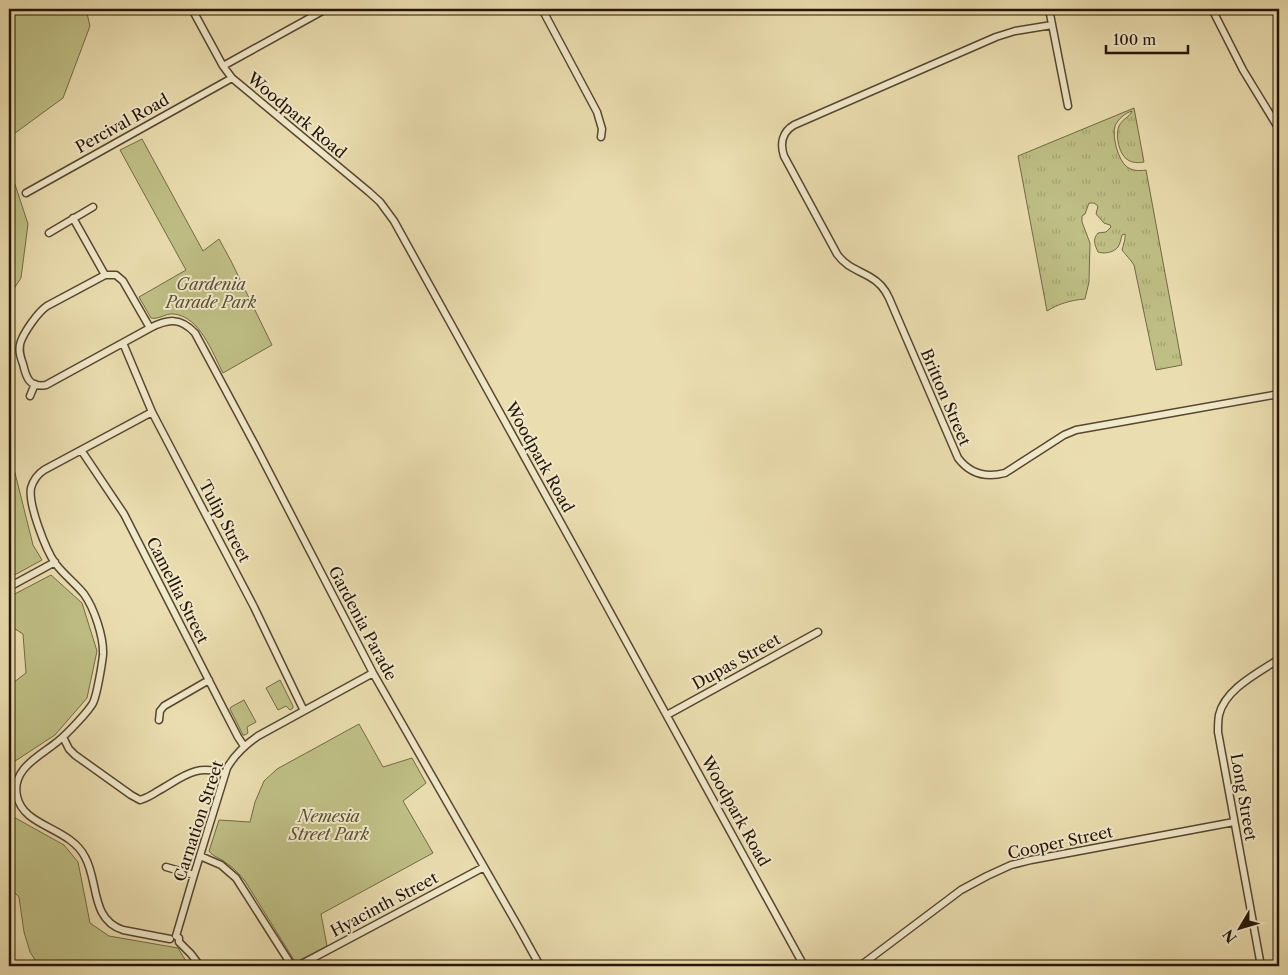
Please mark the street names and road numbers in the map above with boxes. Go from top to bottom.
street label: Woodpark Road [243,67,351,162]
street label: Percival Road [72,89,173,157]
street label: Britton Street [917,345,976,449]
street label: Woodpark Road [501,397,579,516]
street label: Tulip Street [195,476,255,566]
street label: Camellia Street [143,533,214,647]
street label: Gardenia Parade [324,562,402,684]
street label: Dupas Street [688,628,784,693]
street label: Woodpark Road [697,751,775,870]
street label: Long Street [1226,752,1262,843]
street label: Carnation Street [169,758,227,884]
street label: Cooper Street [1006,821,1115,863]
street label: Hyacinth Street [327,867,441,941]

